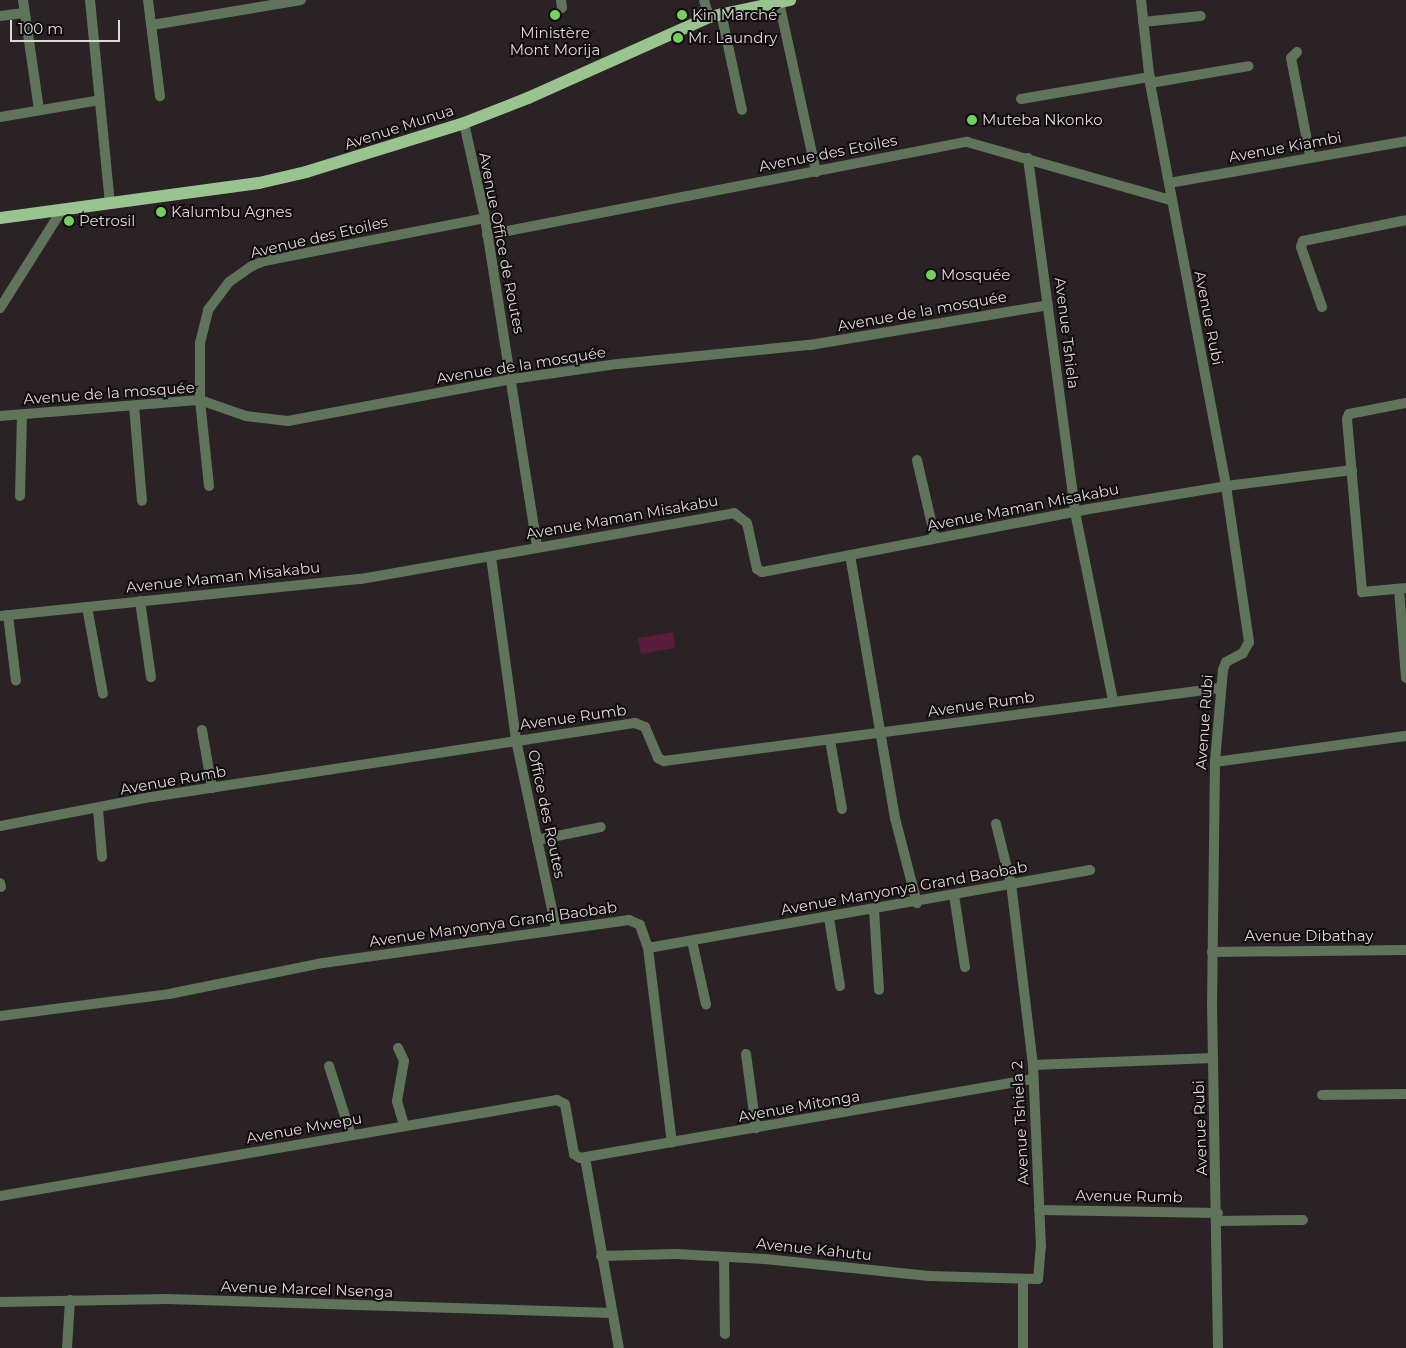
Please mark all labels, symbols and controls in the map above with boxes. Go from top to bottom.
place label: Kin Marché [692,6,777,24]
marker: Ministère Mont Morija [549,9,561,21]
marker: Kin Marché [676,9,688,21]
scale bar [12,10,122,42]
text: 100 m [18,19,63,38]
place label: Ministère Mont Morija [510,23,600,58]
place label: Mr. Laundry [688,29,777,47]
marker: Mr. Laundry [672,32,684,44]
street label: Avenue Munua [342,101,456,153]
place label: Muteba Nkonko [982,111,1103,129]
marker: Muteba Nkonko [966,114,978,126]
street label: Avenue Kiambi [1227,128,1343,166]
street label: Avenue des Etoiles [757,131,899,175]
street label: Avenue Office de Routes [476,151,528,335]
place label: Kalumbu Agnes [171,203,292,221]
marker: Kalumbu Agnes [155,206,167,218]
place label: Petrosil [79,212,135,230]
street label: Avenue des Etoiles [249,212,389,262]
marker: Petrosil [63,215,75,227]
place label: Mosquée [941,266,1010,284]
marker: Mosquée [925,269,937,281]
street label: Avenue Rubi [1191,269,1227,367]
street label: Avenue Tshiela [1051,276,1083,390]
street label: Avenue de la mosquée [836,287,1008,335]
street label: Avenue de la mosquée [435,343,607,387]
street label: Avenue de la mosquée [23,378,195,408]
street label: Avenue Maman Misakabu [926,480,1120,534]
street label: Avenue Maman Misakabu [524,491,720,543]
street label: Avenue Maman Misakabu [125,558,321,596]
street label: Avenue Rubi [1192,674,1216,770]
street label: Avenue Rumb [926,688,1036,720]
street label: Avenue Rumb [518,701,628,733]
street label: Office des Routes [525,748,569,880]
street label: Avenue Rumb [118,762,228,798]
street label: Avenue Manyonya Grand Baobab [779,857,1029,919]
street label: Avenue Manyonya Grand Baobab [368,898,618,950]
street label: Avenue Dibathay [1245,927,1373,945]
street label: Avenue Tshiela 2 [1008,1060,1032,1186]
street label: Avenue Rubi [1189,1080,1211,1176]
street label: Avenue Mitonga [737,1086,861,1126]
street label: Avenue Mwepu [245,1109,363,1147]
street label: Avenue Rumb [1075,1186,1183,1206]
street label: Avenue Kahutu [755,1234,873,1264]
street label: Avenue Marcel Nsenga [220,1277,394,1301]

